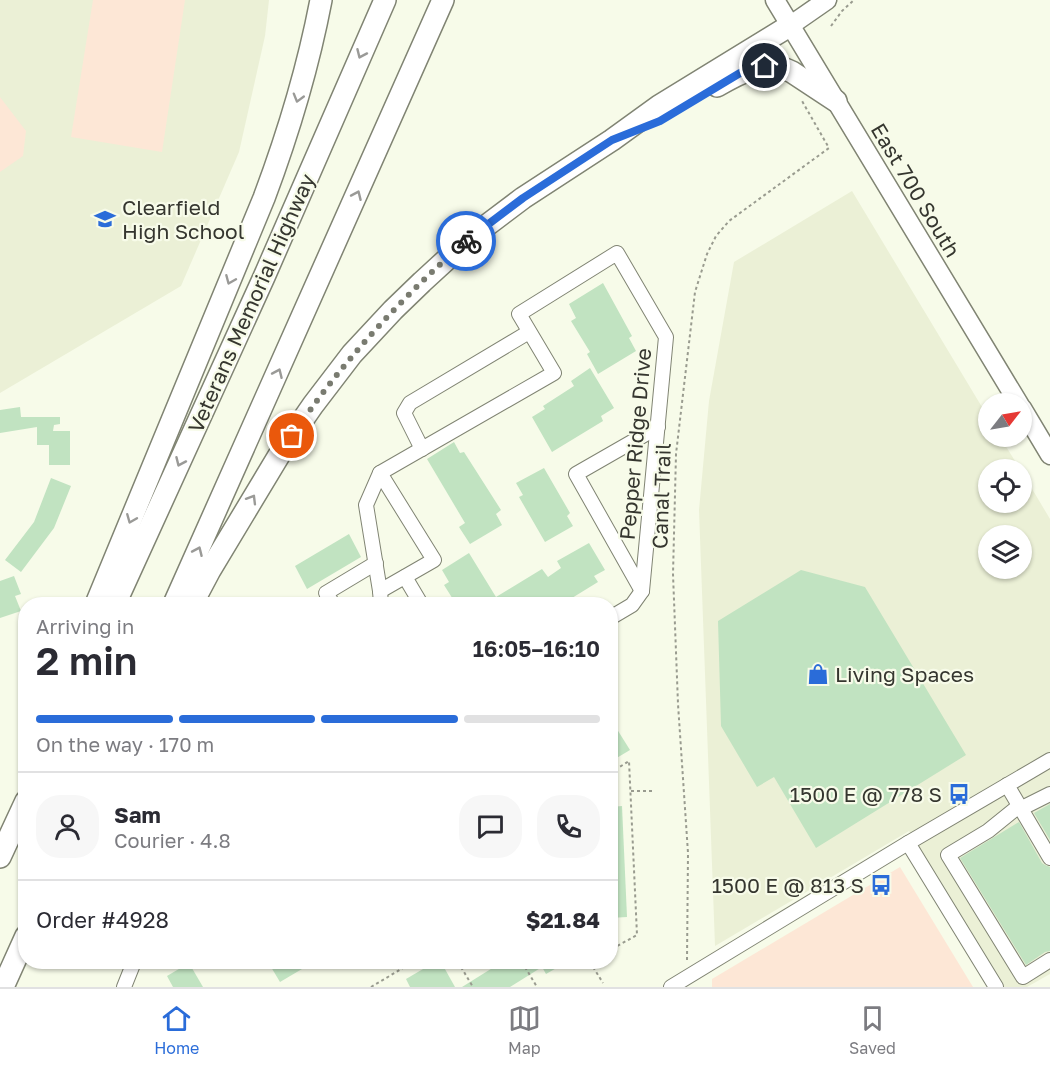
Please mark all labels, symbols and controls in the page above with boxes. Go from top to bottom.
pin [739,40,790,91]
one-way arrow [356,47,368,58]
icon: home [748,49,781,82]
one-way arrow [292,93,305,103]
street label: East 700 South [866,118,966,262]
street label: Veterans Memorial Highway [182,169,320,437]
one-way arrow [350,190,362,201]
place label: Clearfield High School [122,194,244,244]
school or university icon: Clearfield High School [93,207,117,231]
courier [436,211,496,271]
icon: bike [450,225,483,258]
one-way arrow [225,274,237,285]
street label: Pepper Ridge Drive [614,347,656,541]
one-way arrow [270,368,282,379]
north arrow [978,393,1032,447]
map controls [978,393,1032,579]
pin [266,410,317,461]
icon: bag [275,419,308,452]
street label: Canal Trail [646,442,676,550]
one-way arrow [175,456,187,467]
button: locate [978,459,1032,513]
one-way arrow [245,495,257,505]
one-way arrow [126,512,138,523]
button: layers [978,525,1032,579]
one-way arrow [191,547,203,558]
text: Arriving in [36,614,134,638]
text: 16:05–16:10 [473,635,600,662]
text: 2 min [36,637,137,684]
place label: Living Spaces [835,661,974,687]
shop icon: Living Spaces [806,662,830,686]
text: On the way · 170 m [36,732,214,756]
place label: 1500 E @ 778 S [790,781,942,807]
bus stop icon: 1500 E @ 778 S [947,782,971,806]
button: person [36,795,99,858]
button: chat [459,795,522,858]
button: phone [537,795,600,858]
text: Sam [114,801,161,828]
text: Courier · 4.8 [114,828,231,852]
place label: 1500 E @ 813 S [712,872,864,898]
bus stop icon: 1500 E @ 813 S [869,873,893,897]
text: Order #4928 [36,906,169,933]
text: $21.84 [526,906,600,933]
tab: Home [154,1002,199,1058]
tab: Map [508,1002,541,1058]
tab: Saved [849,1002,896,1058]

